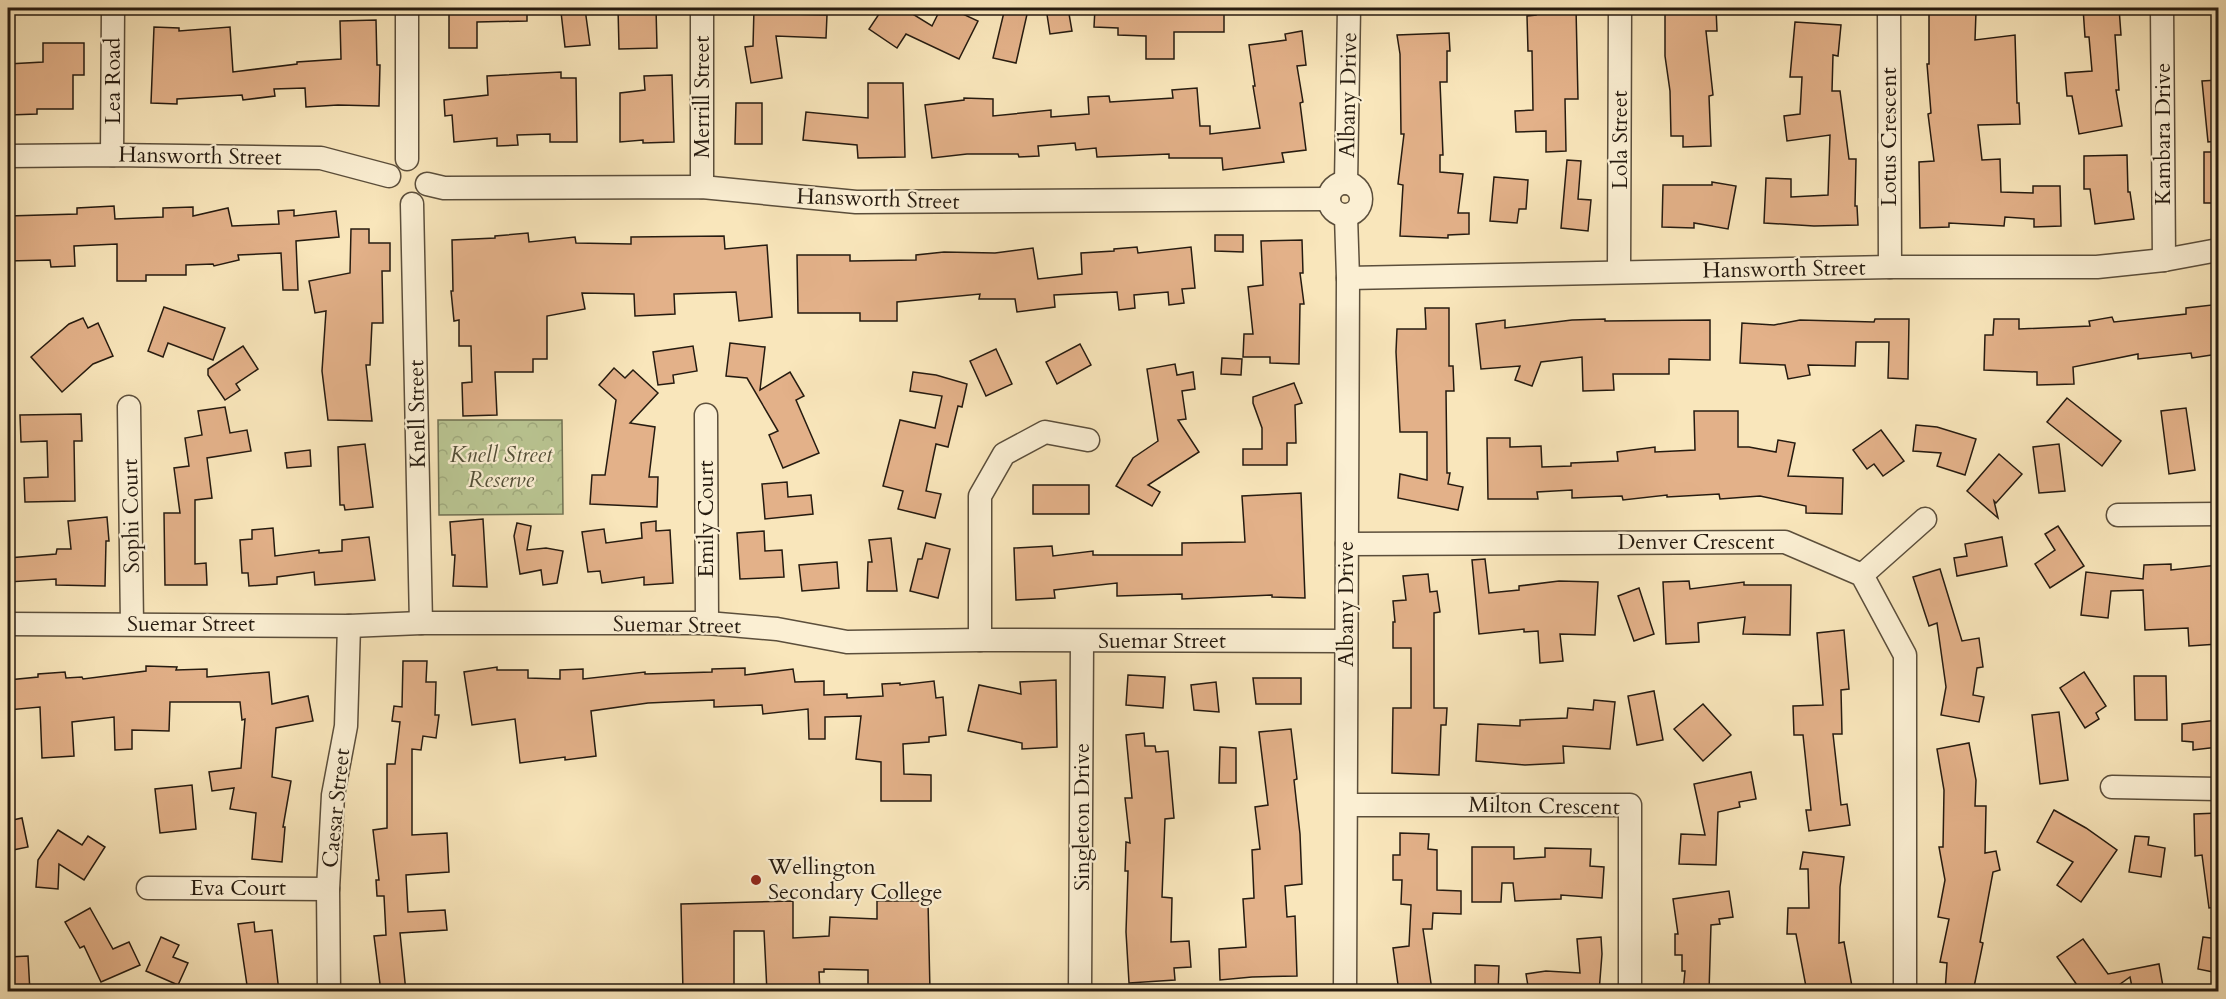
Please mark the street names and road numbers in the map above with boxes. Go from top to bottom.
street label: Albany Drive [1332,32,1364,158]
street label: Merrill Street [687,35,717,158]
street label: Lea Road [98,37,128,125]
street label: Kambara Drive [2148,63,2178,205]
street label: Lotus Crescent [1874,67,1904,207]
street label: Lola Street [1605,90,1635,190]
street label: Hansworth Street [118,140,282,172]
street label: Hansworth Street [796,181,960,217]
street label: Hansworth Street [1702,253,1866,285]
street label: Knell Street [401,359,433,469]
street label: Sophi Court [115,458,147,574]
street label: Emily Court [691,460,721,578]
street label: Denver Crescent [1617,527,1775,557]
street label: Albany Drive [1331,541,1361,667]
street label: Suemar Street [127,609,255,639]
street label: Suemar Street [613,609,741,641]
street label: Suemar Street [1098,626,1226,656]
street label: Singleton Drive [1067,743,1097,891]
street label: Caesar Street [315,747,357,869]
street label: Milton Crescent [1468,790,1620,822]
street label: Eva Court [190,873,286,903]

